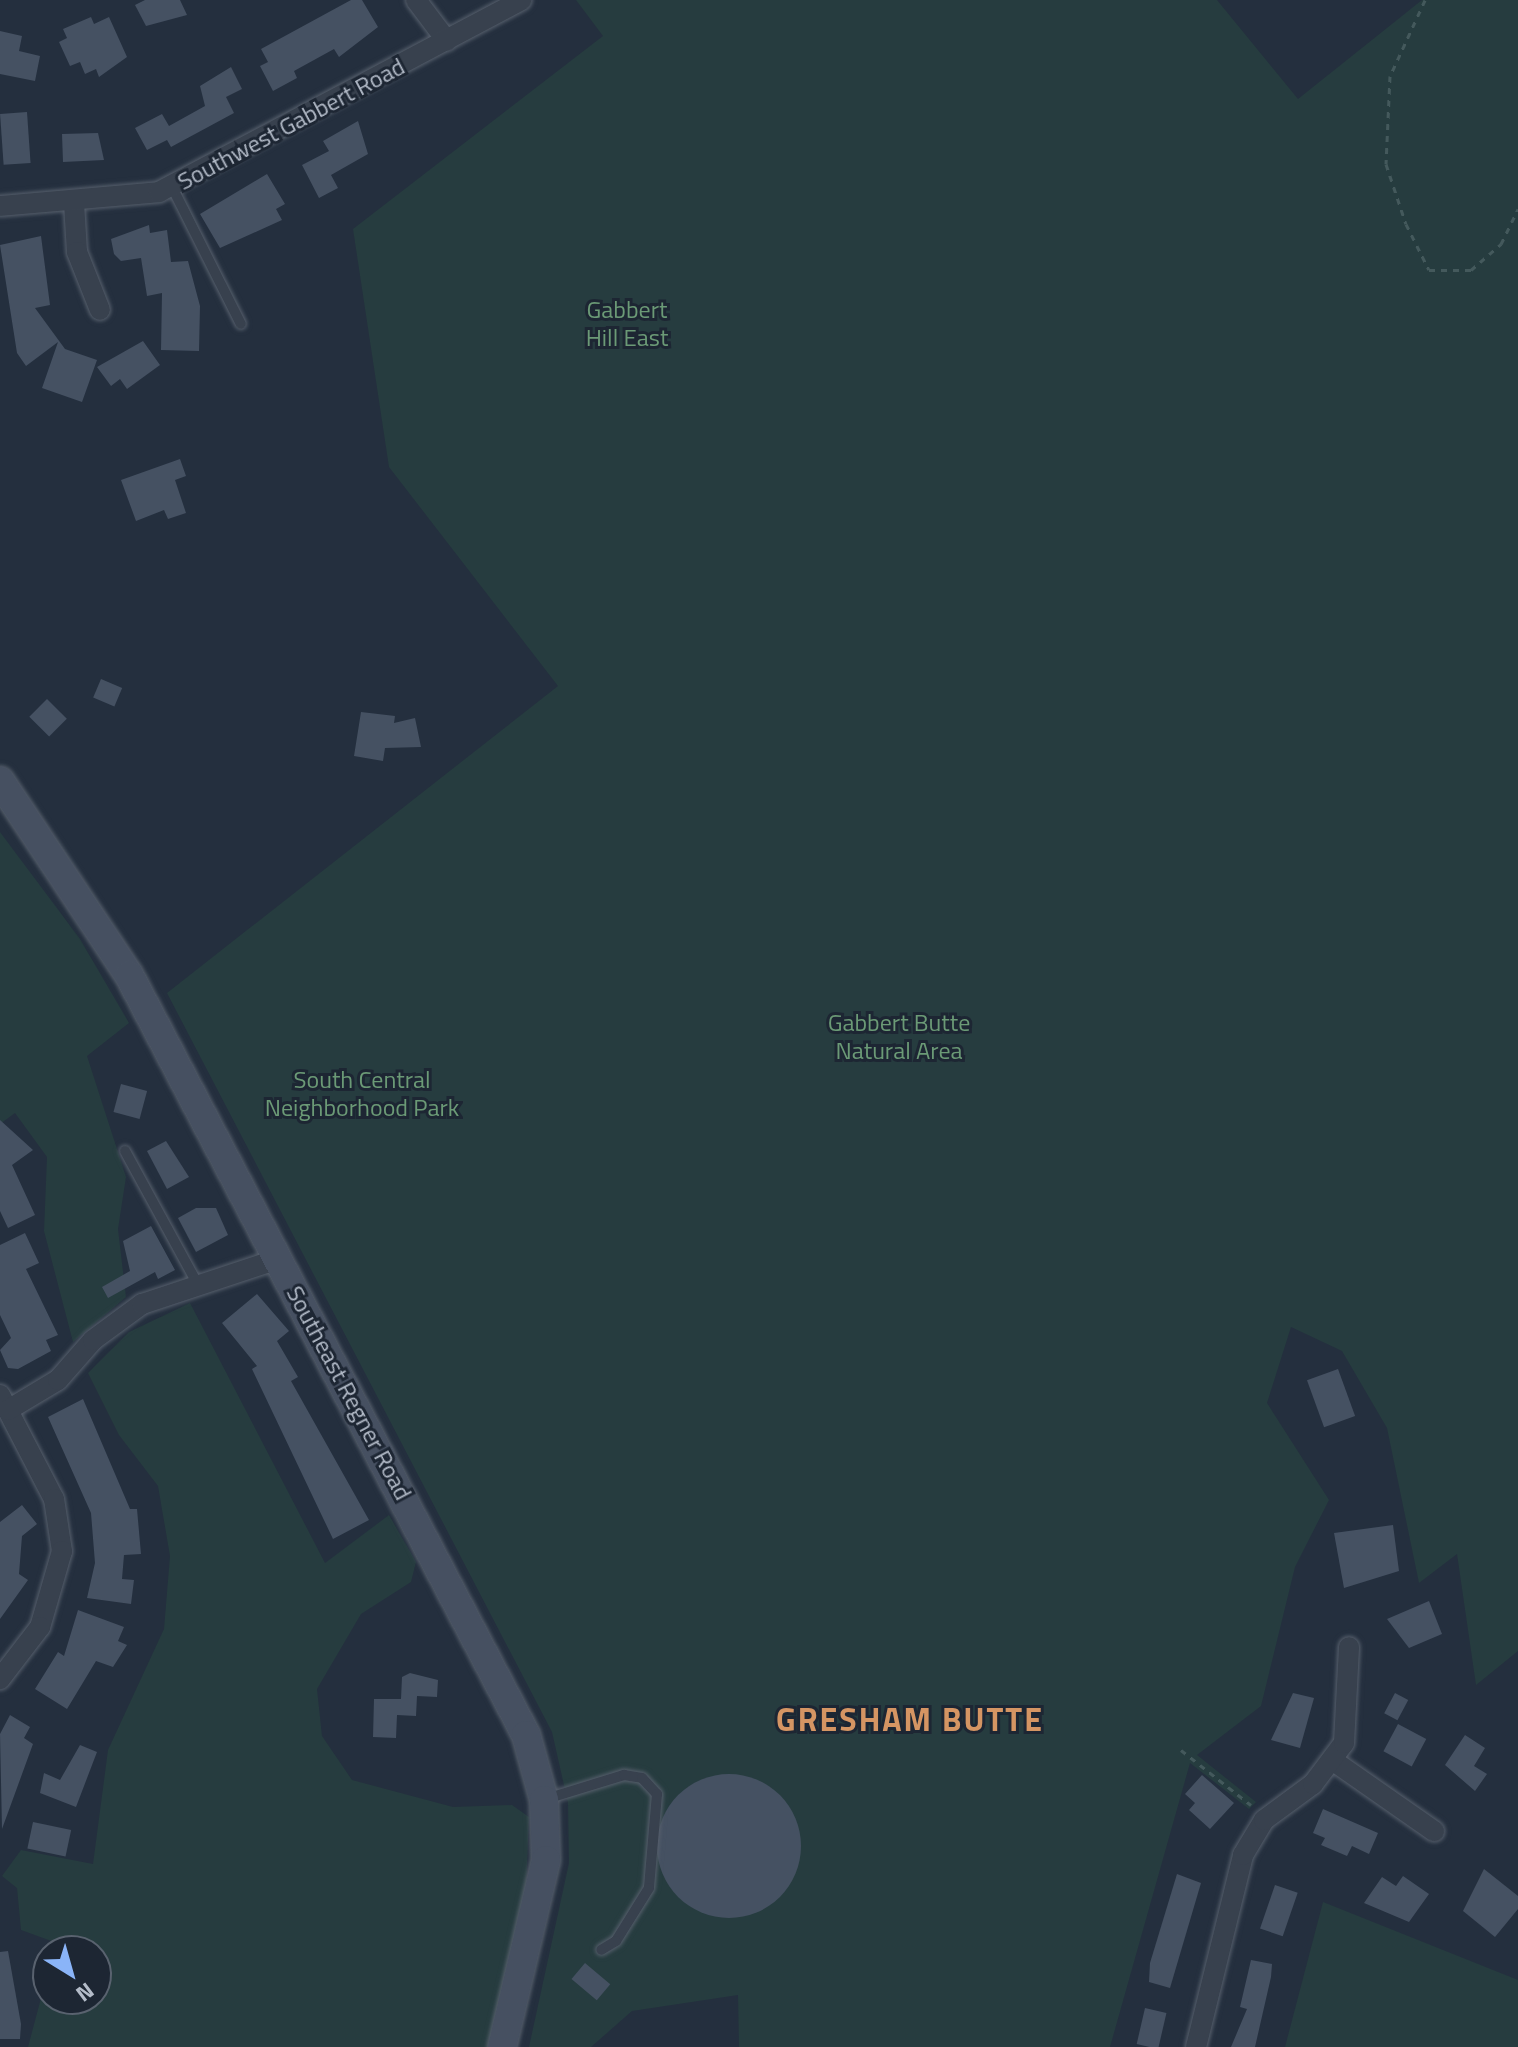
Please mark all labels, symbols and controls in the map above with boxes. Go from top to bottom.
street label: Southwest Gabbert Road [173,52,409,196]
park label: Gabbert Hill East [586,296,668,352]
park label: Gabbert Butte Natural Area [828,1009,970,1065]
park label: South Central Neighborhood Park [265,1066,459,1122]
street label: Southeast Regner Road [280,1281,418,1505]
district label: GRESHAM BUTTE [776,1700,1044,1738]
north arrow [32,1935,112,2015]
text: N [69,1974,102,2011]

